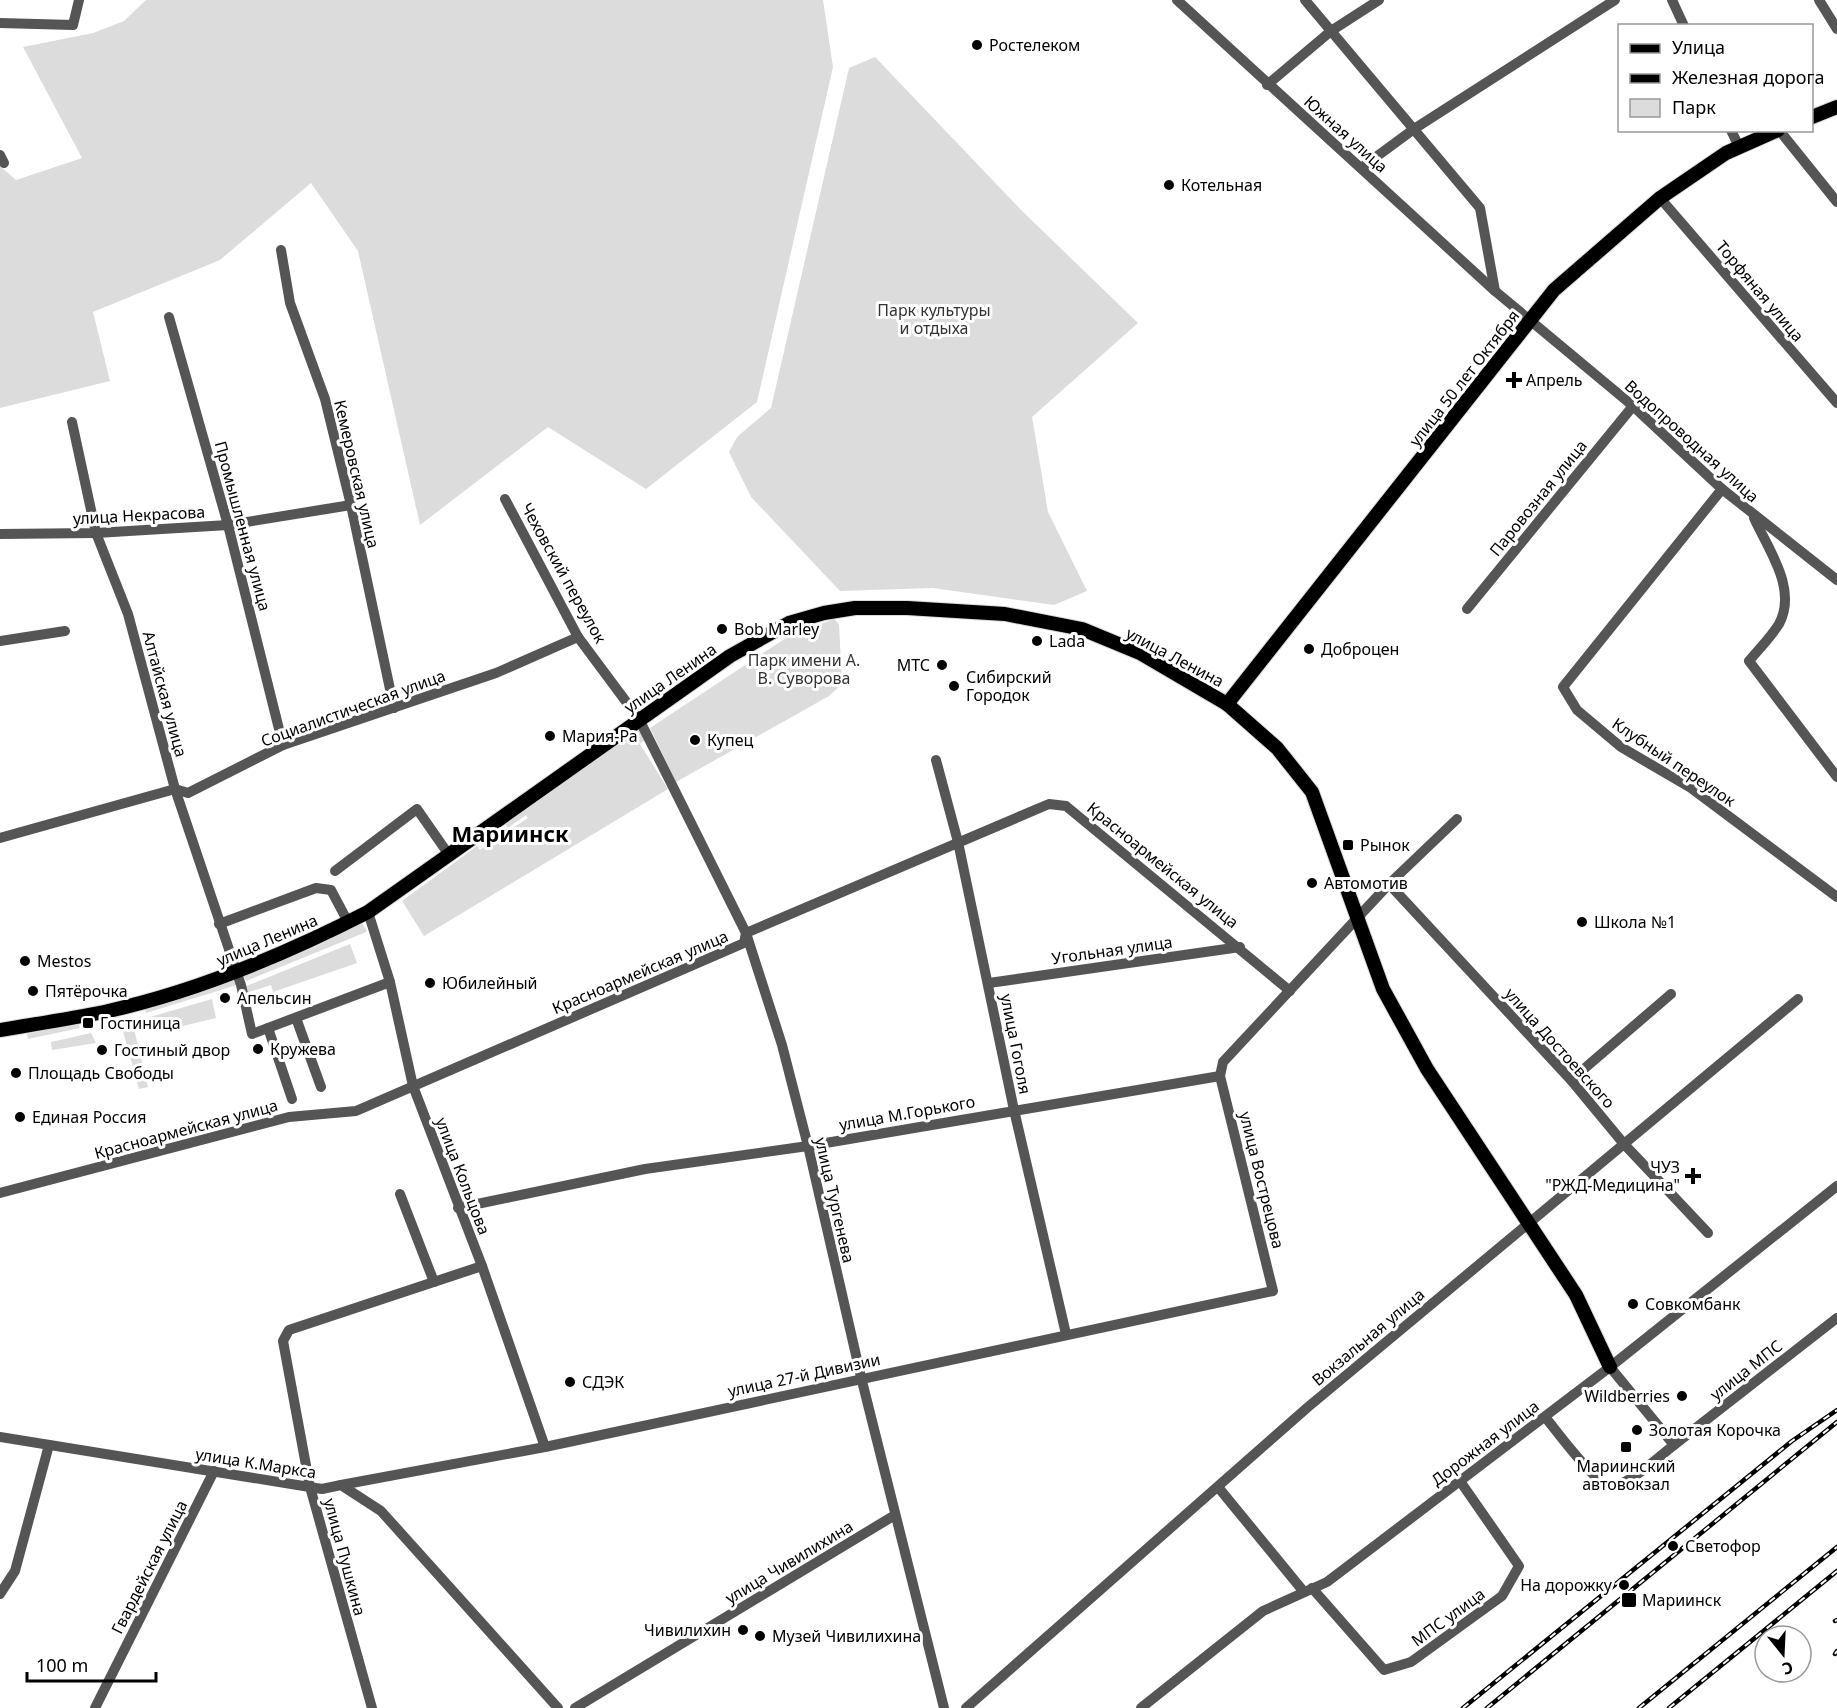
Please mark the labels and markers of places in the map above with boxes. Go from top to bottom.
place label: Ростелеком [989,34,1080,56]
marker: Ростелеком [970,38,984,52]
place label: Котельная [1181,174,1262,196]
marker: Котельная [1162,178,1176,192]
place label: Апрель [1526,369,1583,391]
marker: Апрель [1507,373,1521,387]
place label: Bob Marley [734,618,820,640]
marker: Bob Marley [715,622,729,636]
place label: Lada [1049,630,1085,652]
marker: Lada [1030,634,1044,648]
place label: Доброцен [1321,638,1399,660]
marker: Доброцен [1302,642,1316,656]
place label: МТС [897,654,930,676]
marker: МТС [935,658,949,672]
place label: Сибирский Городок [966,666,1052,706]
marker: Сибирский Городок [947,679,961,693]
place label: Мария-Ра [562,725,638,747]
marker: Мария-Ра [543,729,557,743]
place label: Купец [707,729,753,751]
marker: Купец [688,733,702,747]
place label: Рынок [1360,834,1410,856]
marker: Рынок [1341,838,1355,852]
place label: Автомотив [1324,872,1408,894]
marker: Автомотив [1305,876,1319,890]
place label: Школа №1 [1594,911,1676,933]
marker: Школа №1 [1575,915,1589,929]
place label: Mestos [37,950,91,972]
marker: Mestos [18,954,32,968]
place label: Юбилейный [442,972,538,994]
marker: Юбилейный [423,976,437,990]
place label: Пятёрочка [45,980,128,1002]
marker: Пятёрочка [26,984,40,998]
place label: Апельсин [237,987,311,1009]
marker: Апельсин [218,991,232,1005]
place label: Гостиница [100,1012,181,1034]
marker: Гостиница [81,1016,95,1030]
place label: Кружева [270,1038,336,1060]
place label: Гостиный двор [114,1039,230,1061]
marker: Кружева [251,1042,265,1056]
marker: Гостиный двор [95,1043,109,1057]
place label: Площадь Свободы [28,1062,174,1084]
marker: Площадь Свободы [9,1066,23,1080]
place label: Единая Россия [32,1106,146,1128]
marker: Единая Россия [13,1110,27,1124]
place label: ЧУЗ "РЖД-Медицина" [1545,1156,1680,1196]
marker: ЧУЗ "РЖД-Медицина" [1684,1167,1702,1185]
place label: Совкомбанк [1645,1293,1741,1315]
marker: Совкомбанк [1626,1297,1640,1311]
place label: СДЭК [582,1371,624,1393]
marker: СДЭК [563,1375,577,1389]
place label: Wildberries [1584,1385,1670,1407]
marker: Wildberries [1675,1389,1689,1403]
place label: Золотая Корочка [1649,1419,1781,1441]
marker: Золотая Корочка [1630,1423,1644,1437]
marker: Мариинский автовокзал [1619,1440,1633,1454]
place label: Мариинский автовокзал [1576,1455,1676,1495]
place label: Светофор [1685,1535,1761,1557]
marker: Светофор [1666,1539,1680,1553]
place label: На дорожку [1520,1574,1613,1596]
marker: На дорожку [1617,1578,1631,1592]
place label: Мариинск [1642,1589,1722,1611]
marker: Мариинск [1620,1591,1638,1609]
place label: Чивилихин [644,1619,731,1641]
marker: Чивилихин [736,1623,750,1637]
place label: Музей Чивилихина [772,1625,921,1647]
marker: Музей Чивилихина [753,1629,767,1643]

